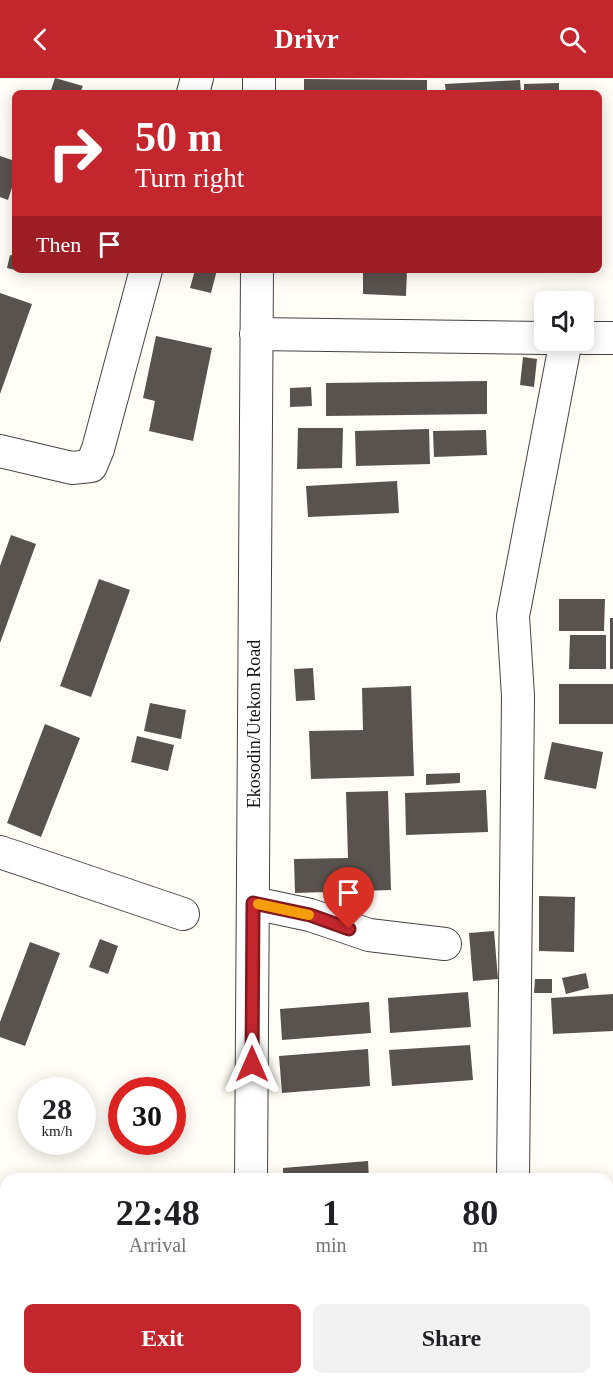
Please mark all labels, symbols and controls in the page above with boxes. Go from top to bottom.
icon: back [24,23,57,56]
icon: search [556,23,589,56]
text: Drivr [274,24,339,54]
icon: right [36,114,114,192]
text: 50 m [135,114,223,160]
text: Turn right [135,163,244,193]
icon: arrive [93,228,126,261]
text: Then [36,232,81,257]
map controls [534,291,594,351]
button: sound [534,291,594,351]
street label: Ekosodin/Utekon Road [244,640,264,808]
pin [323,867,374,929]
icon: arrive [332,876,365,909]
position arrow [220,1032,284,1096]
speed limit sign: 30 [108,1077,186,1155]
text: 28 [42,1092,72,1125]
text: km/h [42,1123,72,1139]
text: 22:48 [116,1193,200,1233]
text: 1 [322,1193,340,1233]
text: 80 [462,1193,498,1233]
text: Arrival [129,1234,187,1256]
text: min [315,1234,347,1256]
text: m [473,1234,488,1256]
button: Exit [24,1304,301,1373]
button: Share [313,1304,590,1373]

